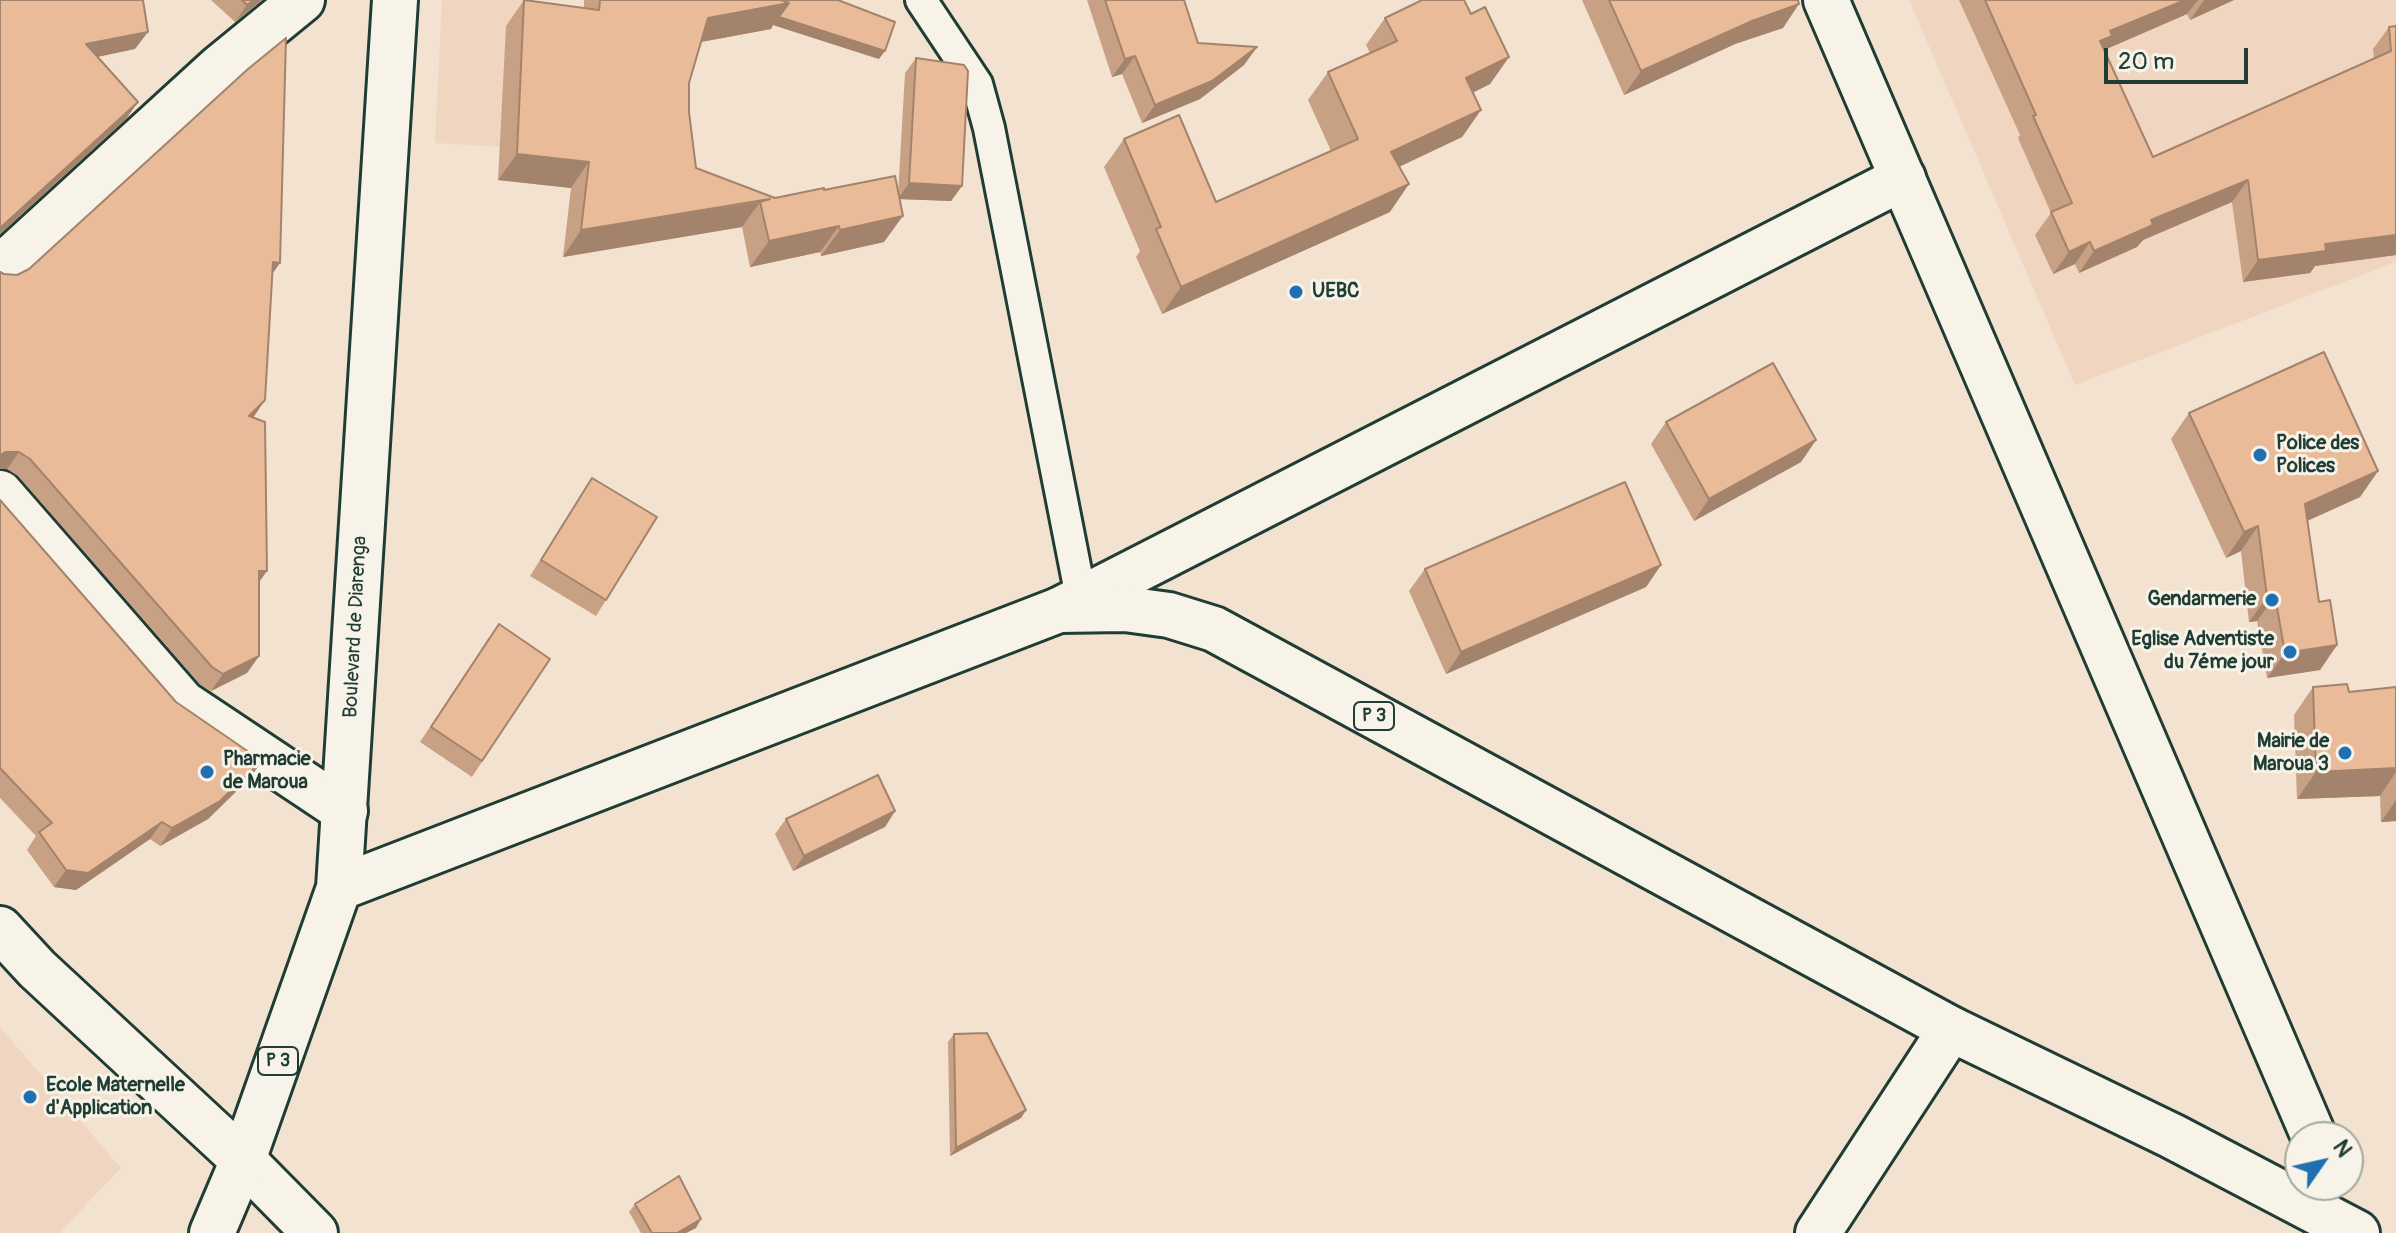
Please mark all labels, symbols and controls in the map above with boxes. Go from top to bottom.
scale bar [2108,32,2252,82]
text: 20 m [2118,47,2174,76]
place label: UEBC [1312,280,1359,304]
marker: UEBC [1287,283,1305,301]
place label: Police des Polices [2276,432,2359,479]
marker: Police des Polices [2251,446,2269,464]
street label: Boulevard de Diarenga [339,535,373,719]
place label: Gendarmerie [2148,588,2256,612]
marker: Gendarmerie [2263,591,2281,609]
place label: Eglise Adventiste du 7éme jour [2131,628,2274,675]
marker: Eglise Adventiste du 7éme jour [2281,643,2299,661]
road number: P 3 [1354,702,1394,730]
place label: Mairie de Maroua 3 [2253,730,2329,777]
marker: Mairie de Maroua 3 [2336,744,2354,762]
place label: Pharmacie de Maroua [223,748,310,795]
marker: Pharmacie de Maroua [198,763,216,781]
road number: P 3 [258,1047,298,1075]
place label: Ecole Maternelle d'Application [46,1074,185,1121]
marker: Ecole Maternelle d'Application [21,1088,39,1106]
north arrow [2284,1121,2364,1201]
text: N [2326,1135,2358,1163]

